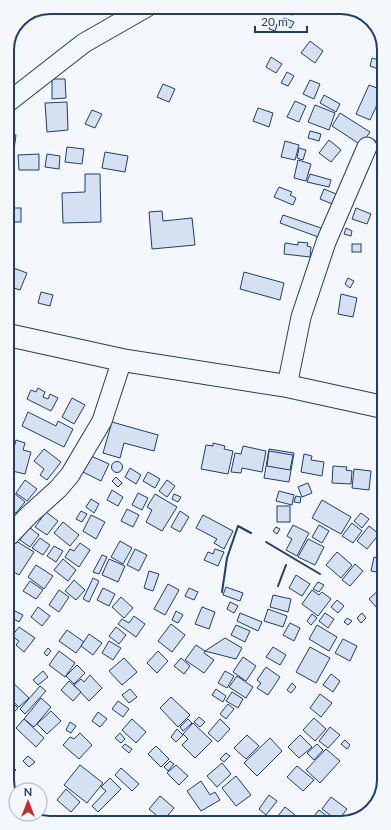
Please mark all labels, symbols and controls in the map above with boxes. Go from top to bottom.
scale bar [255,8,307,34]
text: 20 m [261,14,288,29]
north arrow [8,782,48,822]
text: N [24,785,32,798]

